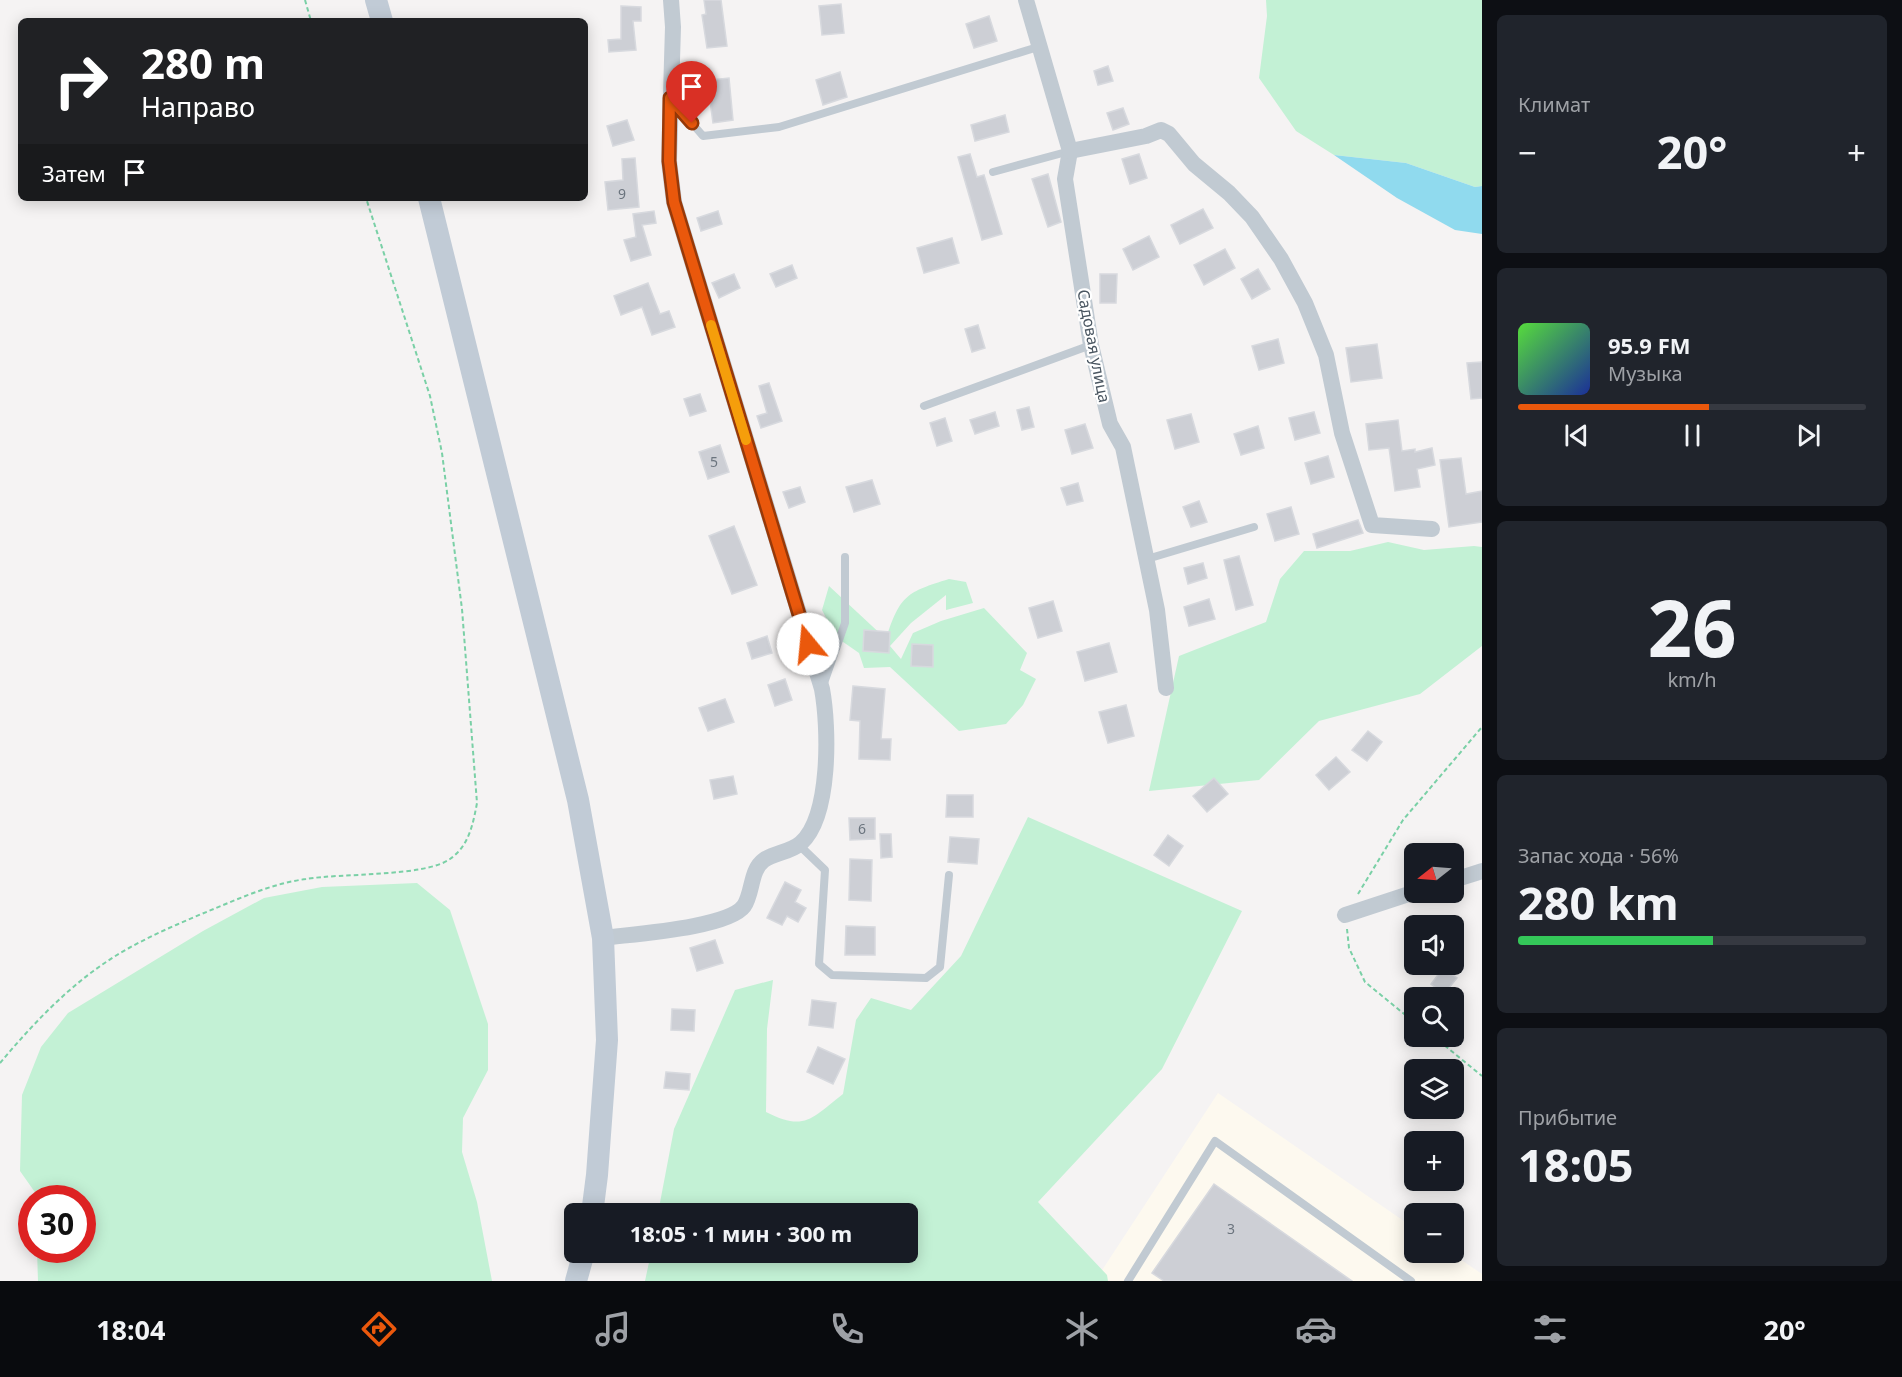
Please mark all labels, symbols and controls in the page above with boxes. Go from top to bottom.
text: 280 m [141,34,265,91]
icon: right [42,42,120,120]
pin [666,61,717,123]
icon: arrive [675,70,708,103]
text: Направо [141,88,255,125]
text: Климат [1518,91,1590,118]
text: 20° [1657,121,1727,182]
text: − [1518,130,1537,175]
text: + [1847,130,1866,175]
icon: arrive [118,156,151,189]
text: Затем [42,158,106,188]
house number: 9 [618,184,626,203]
street label: Садовая улица [1072,287,1116,405]
text: 95.9 FM [1608,330,1690,360]
text: Музыка [1608,360,1683,387]
icon: previous [1560,419,1593,452]
icon: pause [1676,419,1709,452]
icon: next [1792,419,1825,452]
house number: 5 [710,452,718,471]
text: 26 [1647,574,1737,680]
position arrow [776,612,840,676]
text: km/h [1667,666,1717,693]
house number: 6 [858,819,866,838]
text: Запас хода · 56% [1518,842,1679,869]
north arrow [1404,843,1464,903]
map controls [1404,843,1464,1263]
text: 280 km [1518,872,1679,933]
button: sound [1404,915,1464,975]
button: search [1404,987,1464,1047]
button: layers [1404,1059,1464,1119]
text: Прибытие [1518,1104,1617,1131]
button: + [1404,1131,1464,1191]
text: 18:05 [1518,1134,1634,1195]
speed limit sign: 30 [18,1185,96,1263]
button: − [1404,1203,1464,1263]
text: 18:05 · 1 мин · 300 m [630,1218,852,1248]
house number: 3 [1227,1219,1235,1238]
icon: directions [358,1308,400,1350]
icon: music [592,1308,634,1350]
icon: phone [826,1308,868,1350]
icon: climate [1061,1308,1103,1350]
icon: car [1295,1308,1337,1350]
icon: filters [1529,1308,1571,1350]
text: 18:04 [96,1311,166,1348]
text: 20° [1763,1311,1806,1348]

